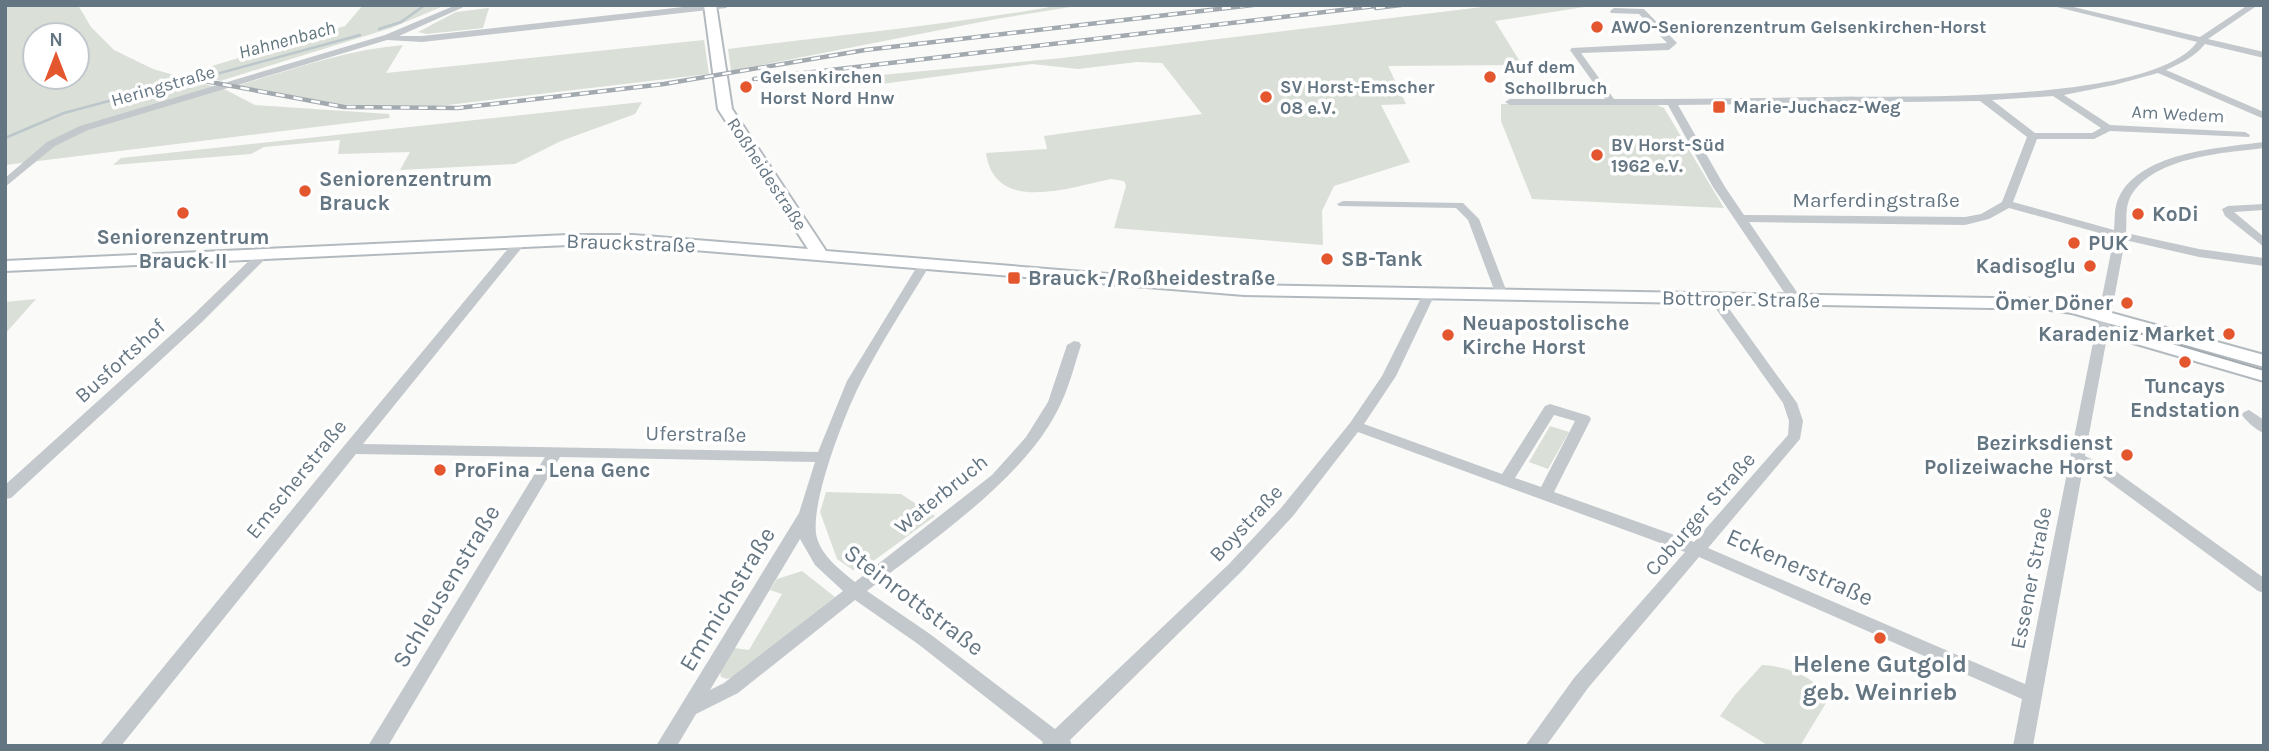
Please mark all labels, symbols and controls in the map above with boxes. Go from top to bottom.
place label: AWO-Seniorenzentrum Gelsenkirchen-Horst [1611,16,1986,38]
water label: Hahnenbach [236,17,338,63]
marker: AWO-Seniorenzentrum Gelsenkirchen-Horst [1589,19,1605,35]
north arrow [21,21,91,91]
text: N [49,29,63,51]
place label: Auf dem Schollbruch [1504,56,1608,99]
street label: Heringstraße [108,61,218,111]
place label: Gelsenkirchen Horst Nord Hnw [760,66,895,109]
marker: Auf dem Schollbruch [1482,69,1498,85]
place label: SV Horst-Emscher 08 e.V. [1280,76,1435,119]
marker: Gelsenkirchen Horst Nord Hnw [738,79,754,95]
marker: SV Horst-Emscher 08 e.V. [1258,89,1274,105]
place label: Marie-Juchacz-Weg [1733,96,1901,118]
marker: Marie-Juchacz-Weg [1711,99,1727,115]
street label: Am Wedem [2131,101,2225,127]
street label: Roßheidestraße [722,113,812,235]
place label: BV Horst-Süd 1962 e.V. [1611,134,1725,177]
marker: BV Horst-Süd 1962 e.V. [1589,147,1605,163]
place label: Seniorenzentrum Brauck [319,167,492,215]
marker: Seniorenzentrum Brauck [297,183,313,199]
street label: Marferdingstraße [1792,188,1960,212]
place label: KoDi [2152,202,2199,226]
marker: Seniorenzentrum Brauck II [175,205,191,221]
marker: KoDi [2130,206,2146,222]
place label: Seniorenzentrum Brauck II [96,225,270,273]
street label: Brauckstraße [566,229,696,257]
place label: PUK [2088,231,2129,255]
marker: PUK [2066,235,2082,251]
place label: SB-Tank [1341,247,1423,271]
marker: SB-Tank [1319,251,1335,267]
place label: Kadisoglu [1975,254,2076,278]
marker: Kadisoglu [2082,258,2098,274]
place label: Brauck-/Roßheidestraße [1028,266,1275,290]
marker: Brauck-/Roßheidestraße [1006,270,1022,286]
street label: Bottroper Straße [1662,286,1820,312]
place label: Ömer Döner [1995,291,2114,315]
marker: Ömer Döner [2119,295,2135,311]
place label: Neuapostolische Kirche Horst [1462,311,1629,359]
street label: Busfortshof [70,314,171,408]
place label: Karadeniz Market [2038,322,2215,346]
marker: Karadeniz Market [2221,326,2237,342]
marker: Neuapostolische Kirche Horst [1440,327,1456,343]
marker: Tuncays Endstation [2177,354,2193,370]
place label: Tuncays Endstation [2130,374,2240,422]
street label: Emscherstraße [241,415,351,543]
street label: Uferstraße [645,421,747,447]
place label: Bezirksdienst Polizeiwache Horst [1924,431,2113,479]
street label: Coburger Straße [1640,447,1760,581]
marker: Bezirksdienst Polizeiwache Horst [2119,447,2135,463]
street label: Waterbruch [890,449,992,539]
place label: ProFina - Lena Genc [454,458,650,482]
marker: ProFina - Lena Genc [432,462,448,478]
street label: Boystraße [1204,480,1288,566]
street label: Schleusenstraße [386,500,506,672]
street label: Essener Straße [2005,505,2057,651]
street label: Emmichstraße [673,522,781,676]
street label: Eckenerstraße [1722,522,1878,612]
street label: Steinrottstraße [839,538,989,662]
marker: Helene Gutgold geb. Weinrieb [1872,630,1888,646]
place label: Helene Gutgold geb. Weinrieb [1793,650,1967,706]

